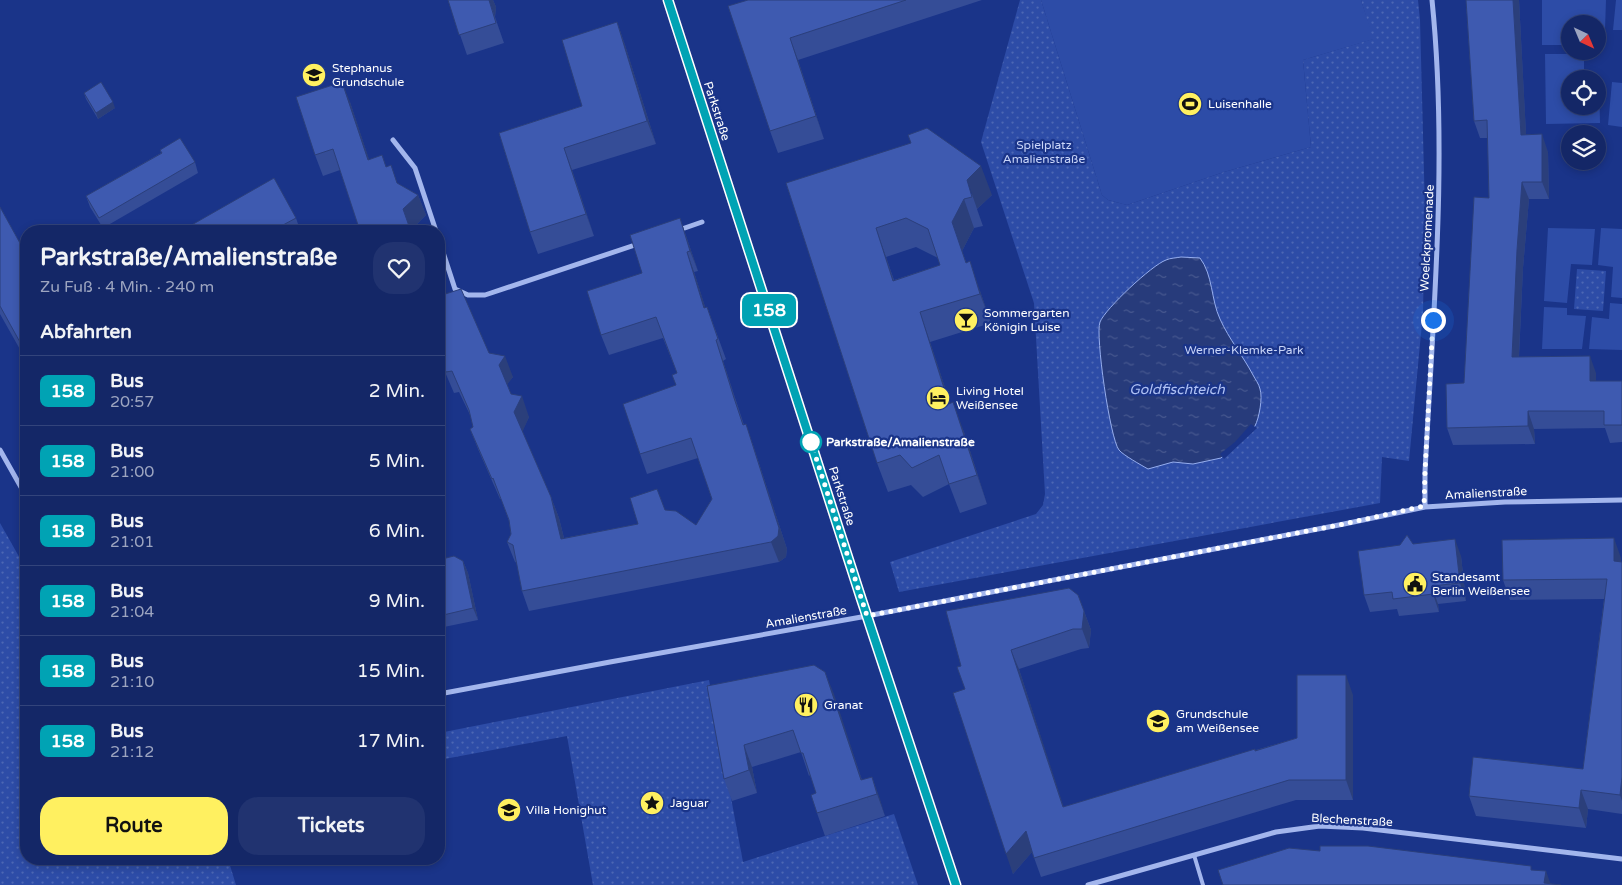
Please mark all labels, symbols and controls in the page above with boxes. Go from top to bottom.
north arrow [1561,15,1606,60]
map controls [1561,15,1606,170]
place label: Stephanus Grundschule [332,61,405,89]
school or university icon: Stephanus Grundschule [301,62,327,88]
button: locate [1561,70,1606,115]
street label: Parkstraße [701,80,733,143]
sports icon: Luisenhalle [1177,91,1203,117]
place label: Luisenhalle [1208,97,1272,111]
button: layers [1561,125,1606,170]
park label: Spielplatz Amalienstraße [1003,138,1085,166]
street label: Woelckpromenade [1417,184,1437,292]
button: heart [373,242,425,294]
text: Parkstraße/Amalienstraße [40,243,337,272]
text: Zu Fuß · 4 Min. · 240 m [40,277,214,297]
line badge: 158 [740,294,798,326]
text: 158 [752,299,786,321]
place label: Sommergarten Königin Luise [984,306,1069,334]
bar icon: Sommergarten Königin Luise [953,307,979,333]
your location [1421,308,1446,333]
text: Abfahrten [40,321,132,343]
park label: Werner-Klemke-Park [1184,343,1304,357]
text: Bus [110,370,144,392]
text: 158 [51,380,84,402]
text: 2 Min. [369,380,425,402]
water label: Goldfischteich [1129,381,1225,398]
place label: Living Hotel Weißensee [956,384,1024,412]
hotel icon: Living Hotel Weißensee [925,385,951,411]
text: 20:57 [110,392,154,412]
marker: Parkstraße/Amalienstraße [800,431,822,453]
place label: Parkstraße/Amalienstraße [826,435,975,449]
text: Bus [110,440,144,462]
text: 158 [51,450,84,472]
text: 5 Min. [369,450,425,472]
text: 21:00 [110,462,154,482]
street label: Parkstraße [826,465,858,528]
street label: Amalienstraße [1444,484,1528,502]
text: Bus [110,510,144,532]
text: 158 [51,520,84,542]
text: 6 Min. [369,520,425,542]
text: 21:01 [110,532,154,552]
place label: Standesamt Berlin Weißensee [1432,570,1530,598]
public building icon: Standesamt Berlin Weißensee [1402,571,1428,597]
text: Bus [110,580,144,602]
text: 158 [51,590,84,612]
text: 9 Min. [369,590,425,612]
text: 21:04 [110,602,154,622]
street label: Amalienstraße [764,603,848,631]
text: Bus [110,650,144,672]
text: 158 [51,660,84,682]
text: 15 Min. [357,660,425,682]
text: 21:10 [110,672,154,692]
restaurant icon: Granat [793,692,819,718]
place label: Granat [824,698,863,712]
place label: Grundschule am Weißensee [1176,707,1259,735]
school or university icon: Grundschule am Weißensee [1145,708,1171,734]
text: Bus [110,720,144,742]
text: 158 [51,730,84,752]
text: 17 Min. [357,730,425,752]
text: 21:12 [110,742,154,762]
place icon: Jaguar [639,790,665,816]
place label: Jaguar [670,796,709,810]
button: Route [40,797,228,855]
button: Tickets [238,797,425,855]
school or university icon: Villa Honighut [496,797,522,823]
place label: Villa Honighut [526,803,607,817]
street label: Blechenstraße [1311,811,1393,829]

